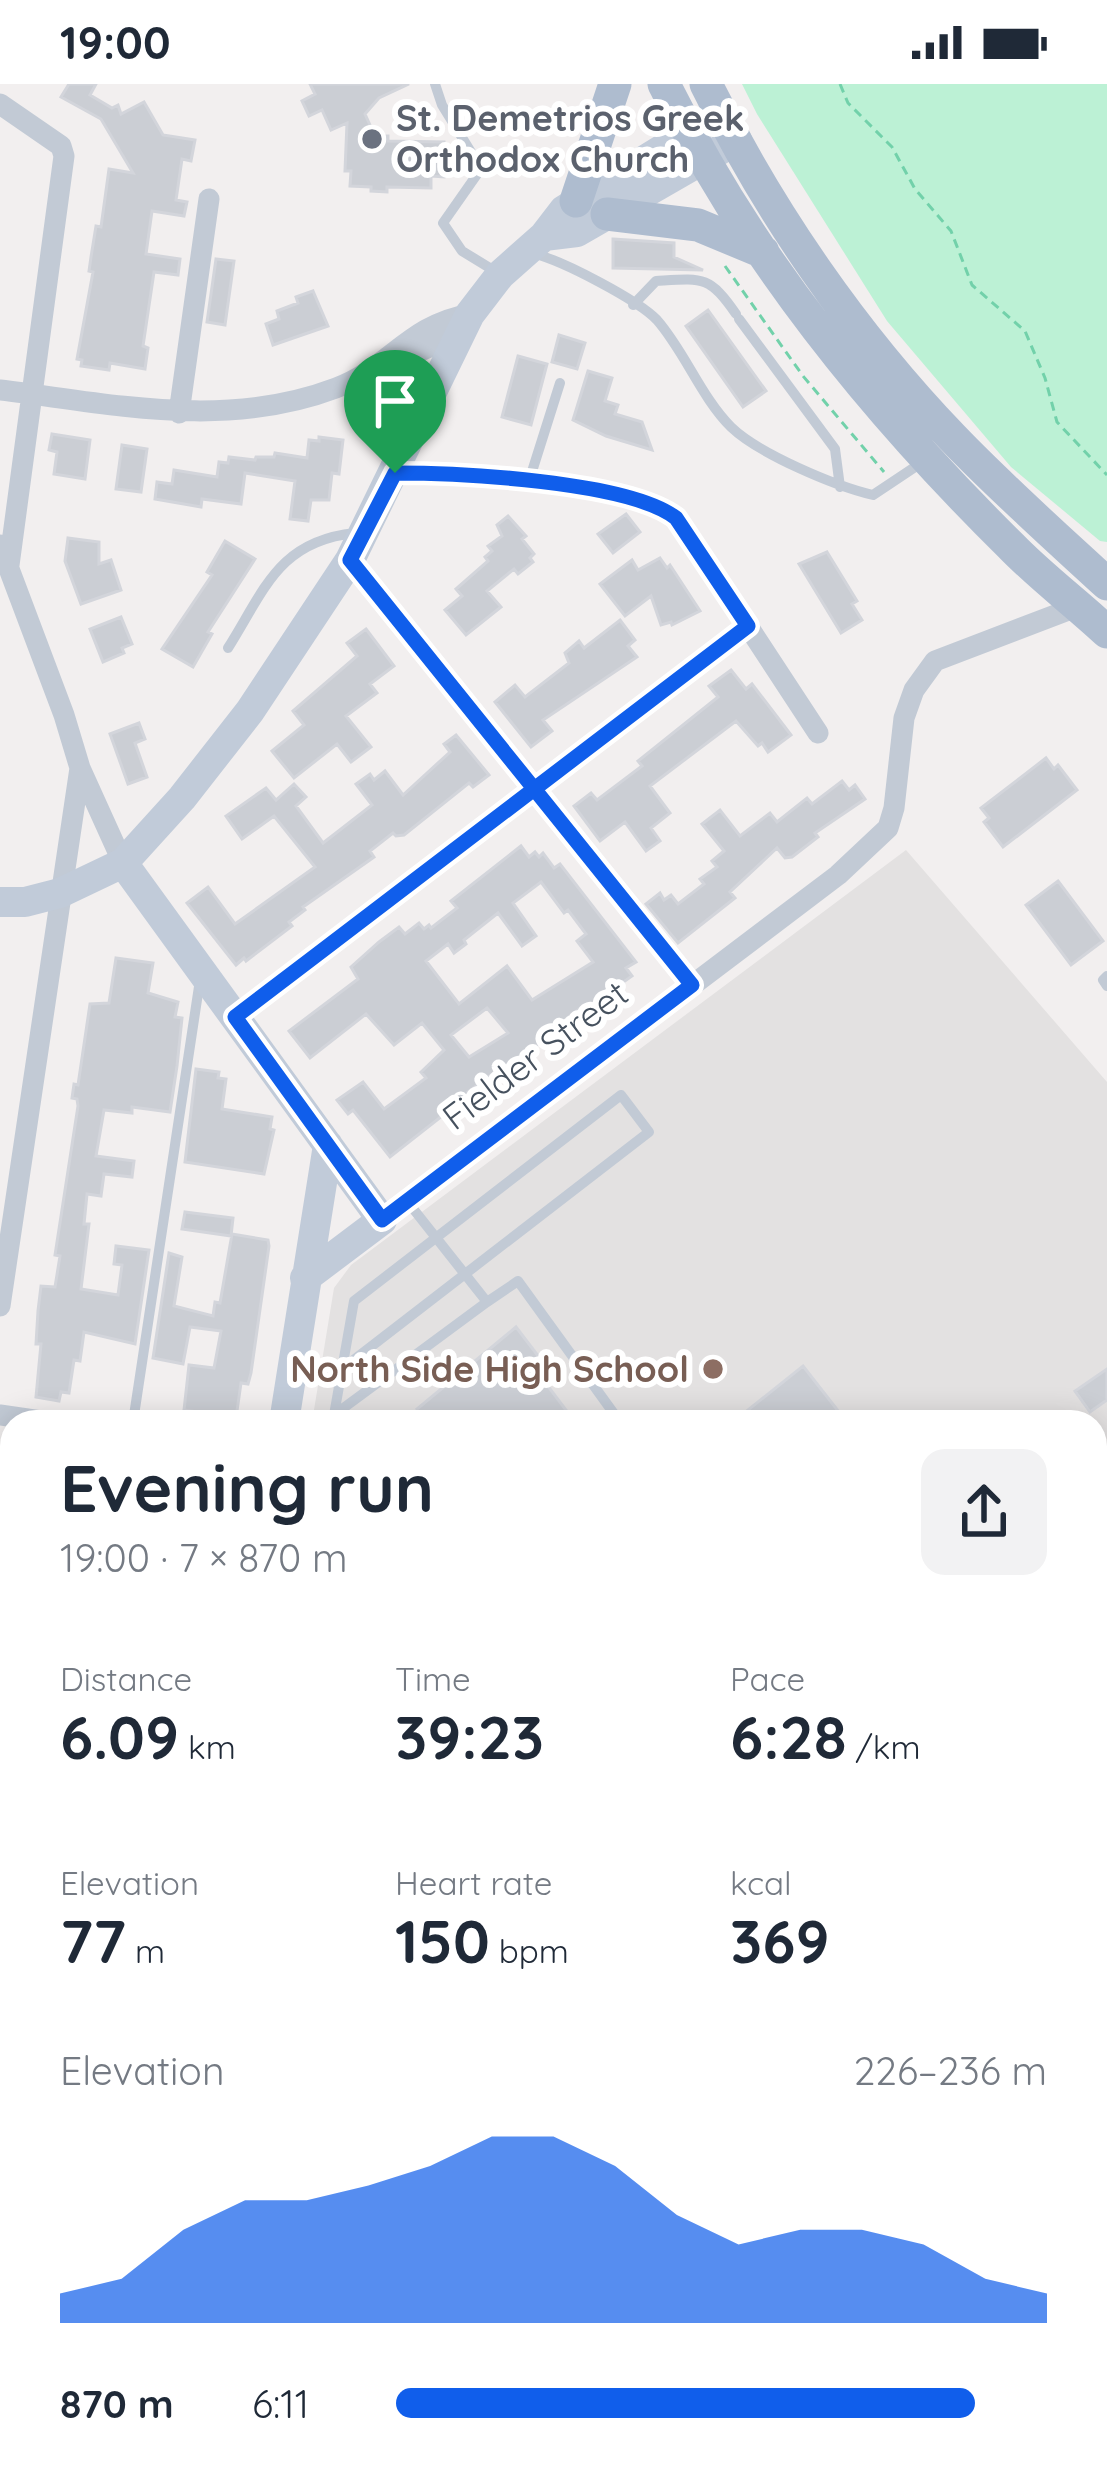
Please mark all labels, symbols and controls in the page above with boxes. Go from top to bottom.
text: 19:00 [60,14,171,70]
place label: St. Demetrios Greek Orthodox Church [396,95,745,181]
marker: St. Demetrios Greek Orthodox Church [359,126,385,152]
pin [344,350,446,473]
icon: arrive [362,368,428,434]
street label: Fielder Street [433,970,636,1139]
place label: North Side High School [290,1346,689,1391]
marker: North Side High School [700,1356,726,1382]
text: Evening run [60,1446,434,1529]
button: share [921,1449,1047,1575]
text: 19:00 · 7 × 870 m [60,1533,347,1582]
text: Distance [60,1658,192,1699]
text: Time [395,1658,471,1699]
text: Pace [730,1658,805,1699]
text: 6.09 [60,1699,179,1774]
text: 39:23 [395,1699,544,1774]
text: 6:28 [730,1699,847,1774]
text: km [179,1726,236,1767]
text: /km [847,1726,921,1767]
text: Elevation [60,1862,199,1903]
text: Heart rate [395,1862,552,1903]
text: kcal [730,1862,792,1903]
text: 77 [60,1903,126,1978]
text: 150 [395,1903,490,1978]
text: 369 [730,1903,829,1978]
text: m [126,1930,165,1971]
text: bpm [490,1930,569,1971]
text: Elevation [60,2046,224,2095]
text: 226–236 m [854,2046,1047,2095]
text: 870 m [60,2379,174,2428]
text: 6:11 [252,2379,309,2428]

